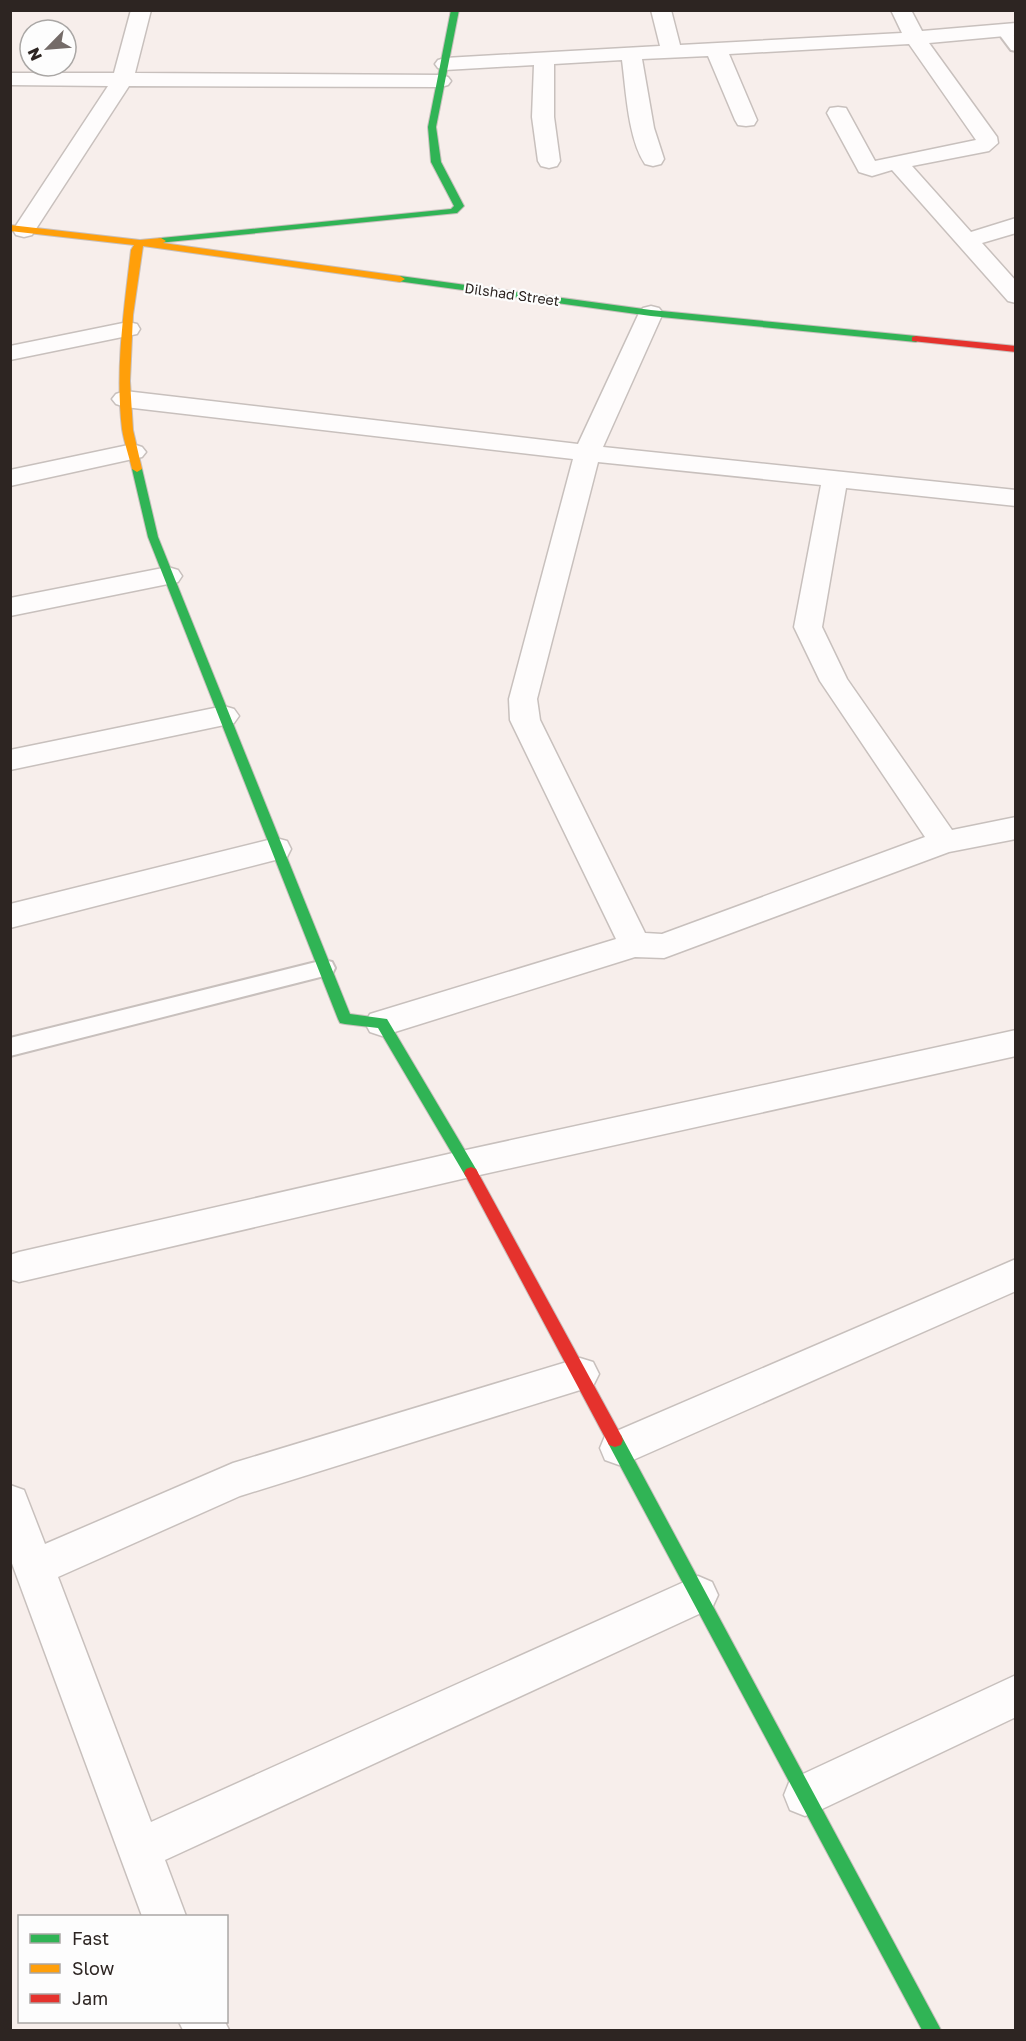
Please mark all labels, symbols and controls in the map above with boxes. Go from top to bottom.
north arrow [18,18,78,78]
text: N [23,45,46,64]
street label: Dilshad Street [464,279,560,309]
legend [18,1915,228,2023]
text: Fast [72,1927,109,1949]
text: Slow [72,1957,115,1979]
text: Jam [72,1987,108,2009]

